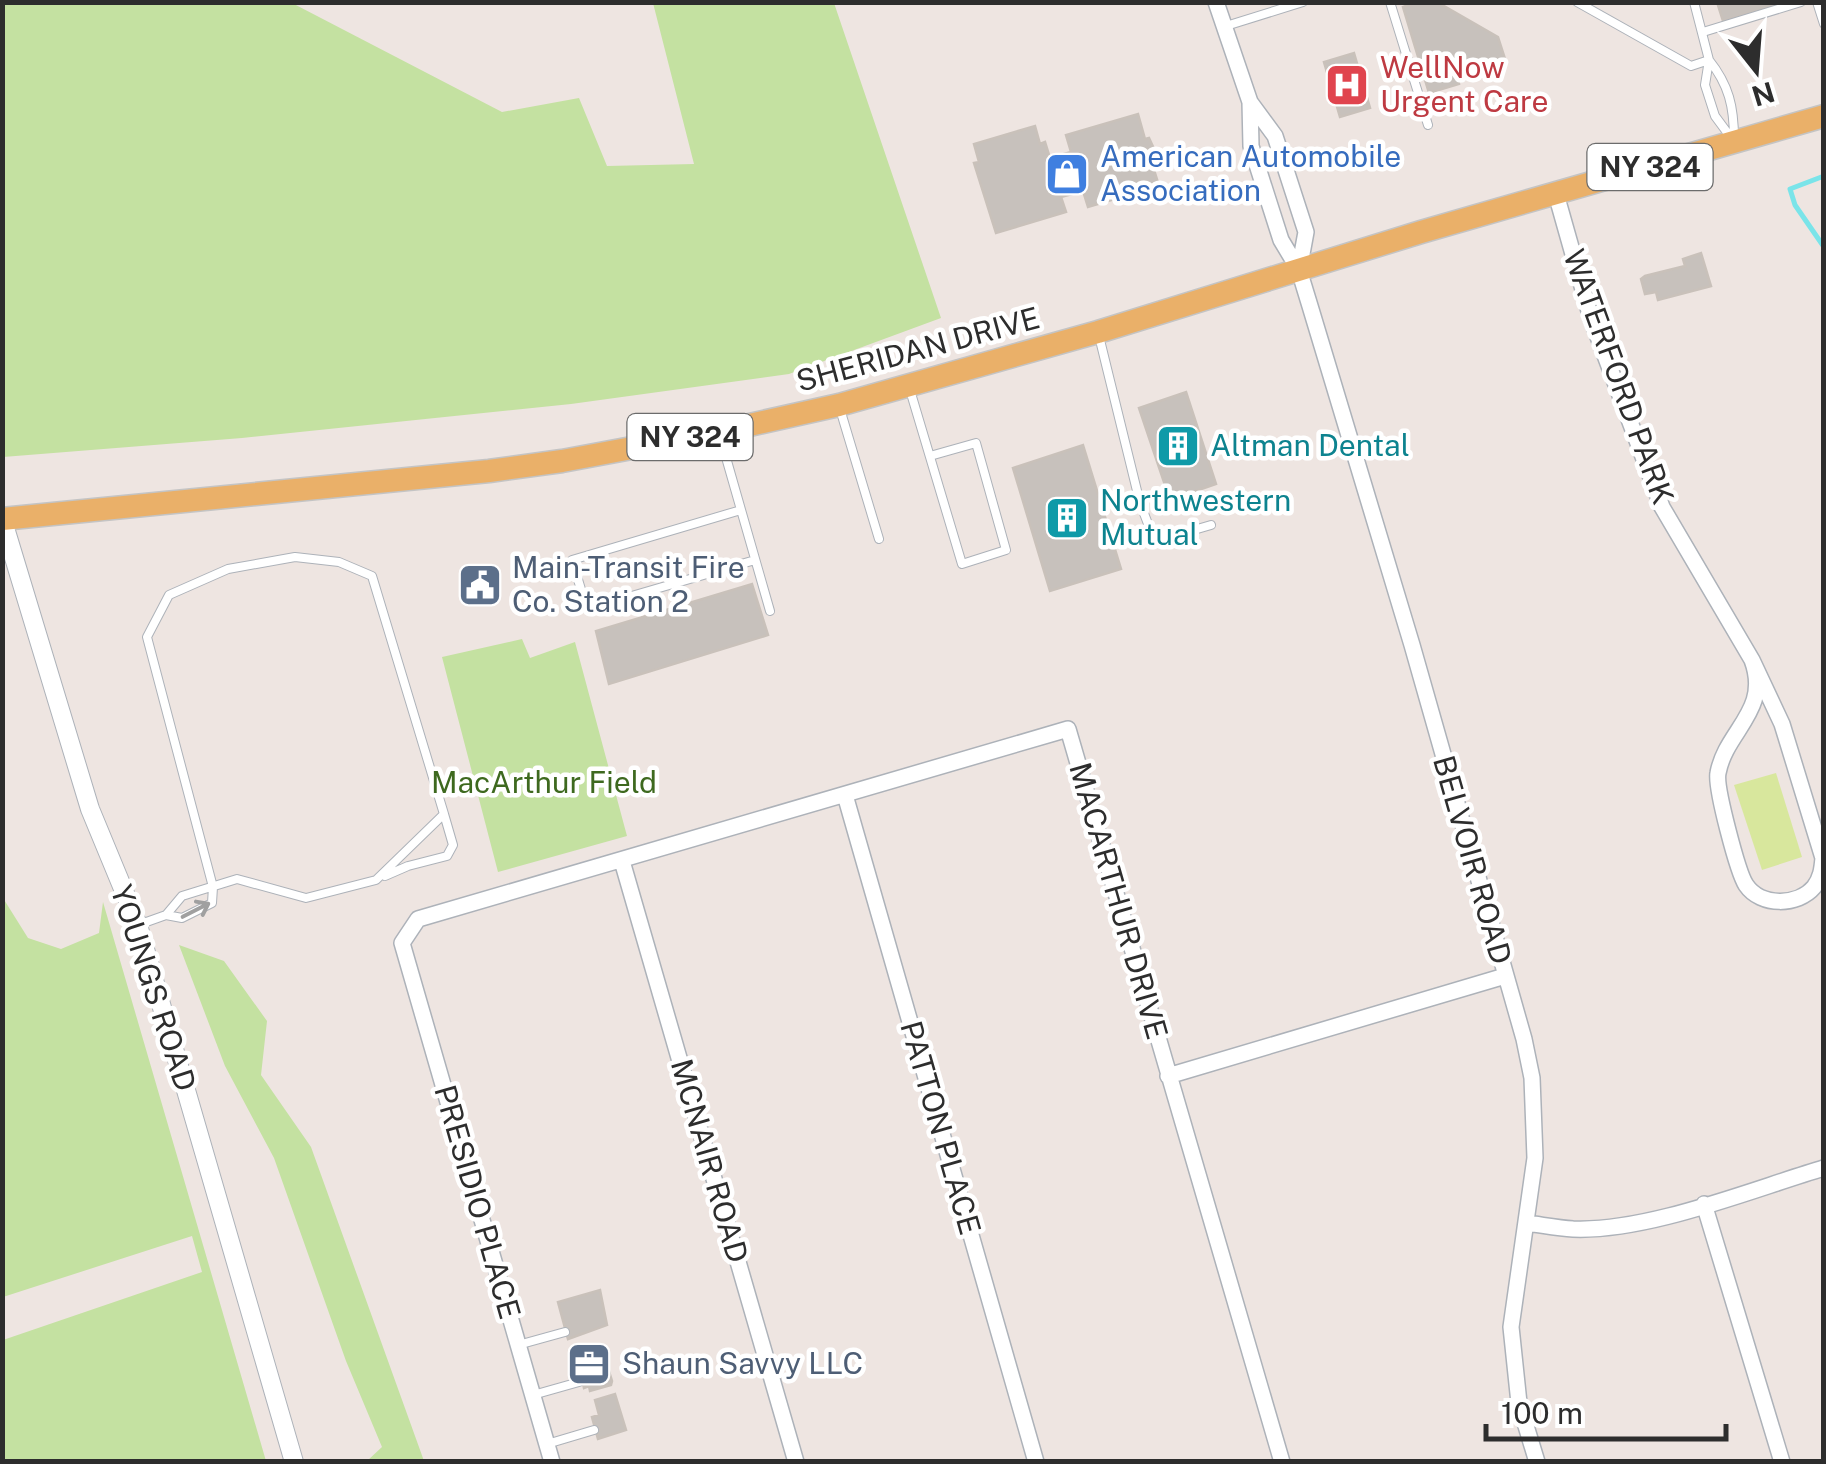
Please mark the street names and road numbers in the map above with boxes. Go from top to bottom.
road number: NY 324 [1588,144,1712,190]
street label: WATERFORD PARK [1556,244,1682,509]
street label: SHERIDAN DRIVE [792,299,1043,399]
road number: NY 324 [628,414,752,460]
street label: BELVOIR ROAD [1426,751,1520,968]
street label: MACARTHUR DRIVE [1062,758,1176,1043]
street label: YOUNGS ROAD [104,880,204,1095]
street label: PATTON PLACE [893,1017,989,1239]
street label: MCNAIR ROAD [664,1055,756,1267]
street label: PRESIDIO PLACE [427,1081,529,1323]

